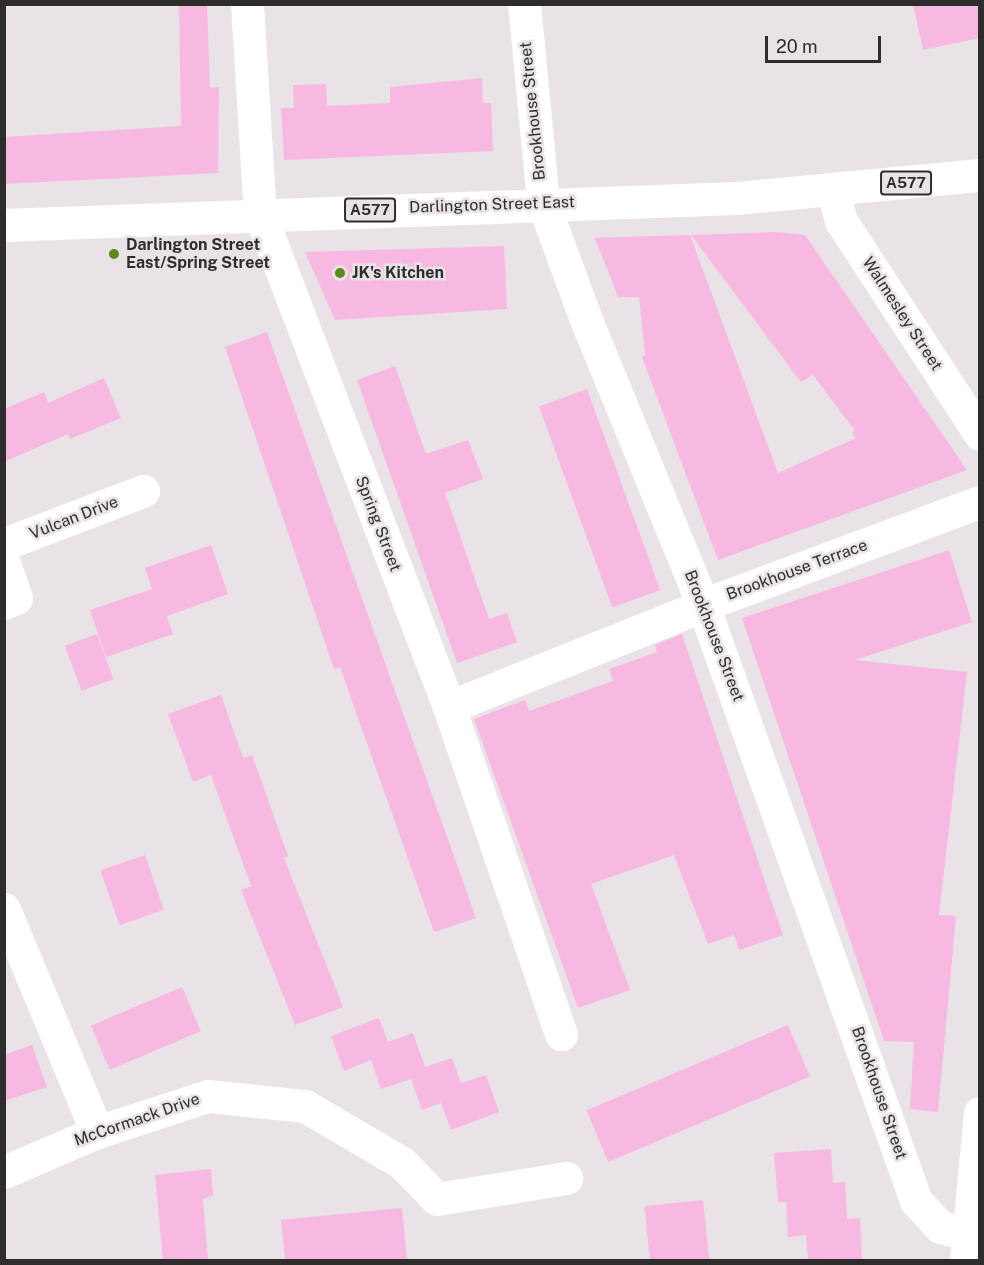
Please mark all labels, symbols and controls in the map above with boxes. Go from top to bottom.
scale bar [768,24,884,62]
text: 20 m [776,36,818,57]
street label: Brookhouse Street [516,41,550,181]
road number: A577 [879,171,933,195]
street label: Darlington Street East [409,193,575,217]
road number: A577 [343,198,397,222]
place label: Darlington Street East/Spring Street [126,235,270,273]
marker: Darlington Street East/Spring Street [107,247,121,261]
street label: Walmesley Street [858,254,946,374]
place label: JK's Kitchen [352,263,444,283]
marker: JK's Kitchen [333,266,347,280]
street label: Spring Street [351,474,405,574]
street label: Vulcan Drive [27,492,121,544]
street label: Brookhouse Terrace [724,536,870,604]
street label: Brookhouse Street [680,568,748,704]
street label: Brookhouse Street [847,1024,911,1162]
street label: McCormack Drive [72,1090,202,1150]

